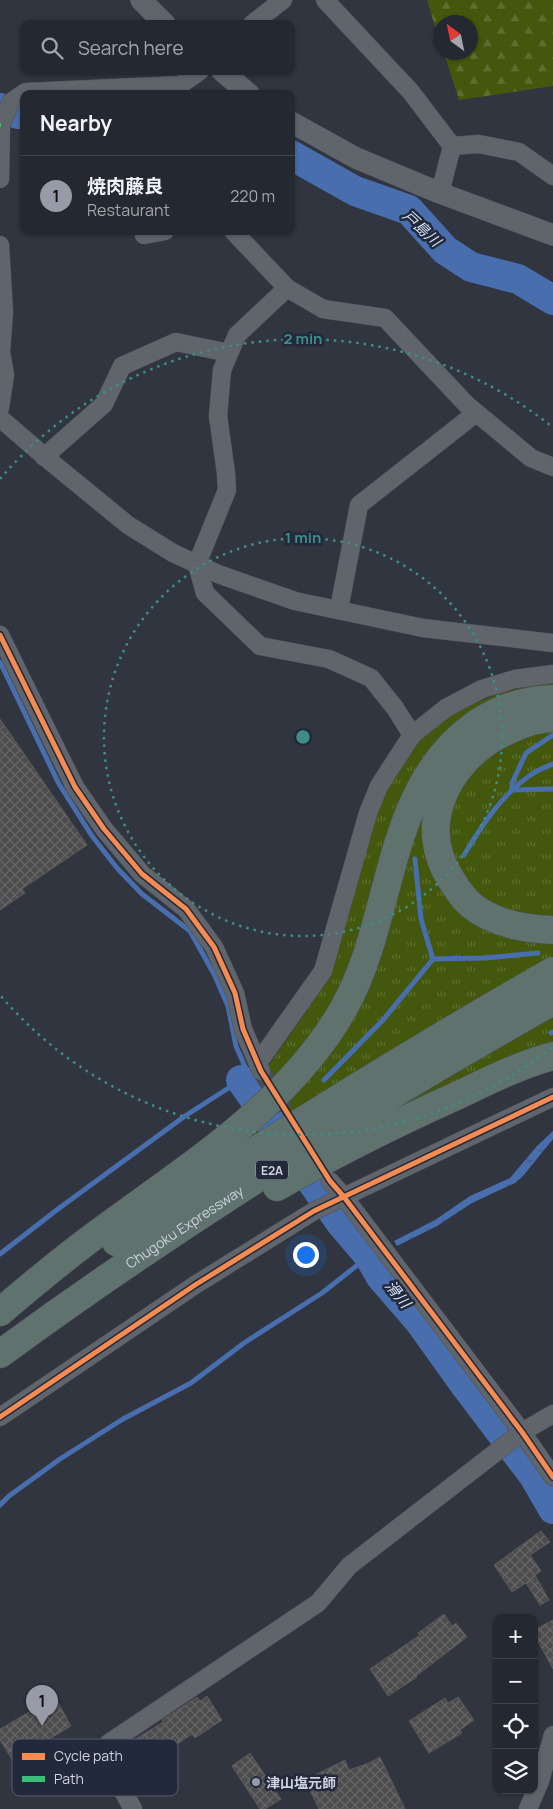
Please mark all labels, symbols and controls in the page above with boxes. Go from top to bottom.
north arrow [433,15,478,60]
search box [20,20,295,75]
icon: search [38,34,66,62]
text: Search here [78,35,184,61]
text: Nearby [40,109,112,137]
text: 焼肉藤良 [87,173,163,199]
text: 1 [52,185,60,207]
text: 220 m [230,185,275,207]
text: Restaurant [87,199,170,221]
water label: 戸島川 [398,205,447,252]
text: 2 min [283,328,323,349]
text: 1 min [285,527,321,548]
centre of rings [294,728,312,746]
road number: E2A [256,1160,288,1180]
street label: Chugoku Expressway [121,1180,247,1272]
your location [293,1242,319,1268]
water label: 滑川 [380,1276,417,1314]
map controls [493,1614,538,1794]
button: + [493,1614,538,1659]
button: − [493,1659,538,1704]
pin: 1 [26,1685,58,1726]
button: locate [493,1704,538,1749]
legend [12,1739,178,1796]
text: Cycle path [54,1746,123,1765]
button: layers [493,1749,538,1794]
text: Path [54,1769,84,1788]
place label: 津山塩元師 [266,1773,336,1792]
marker: 津山塩元師 [250,1776,262,1788]

